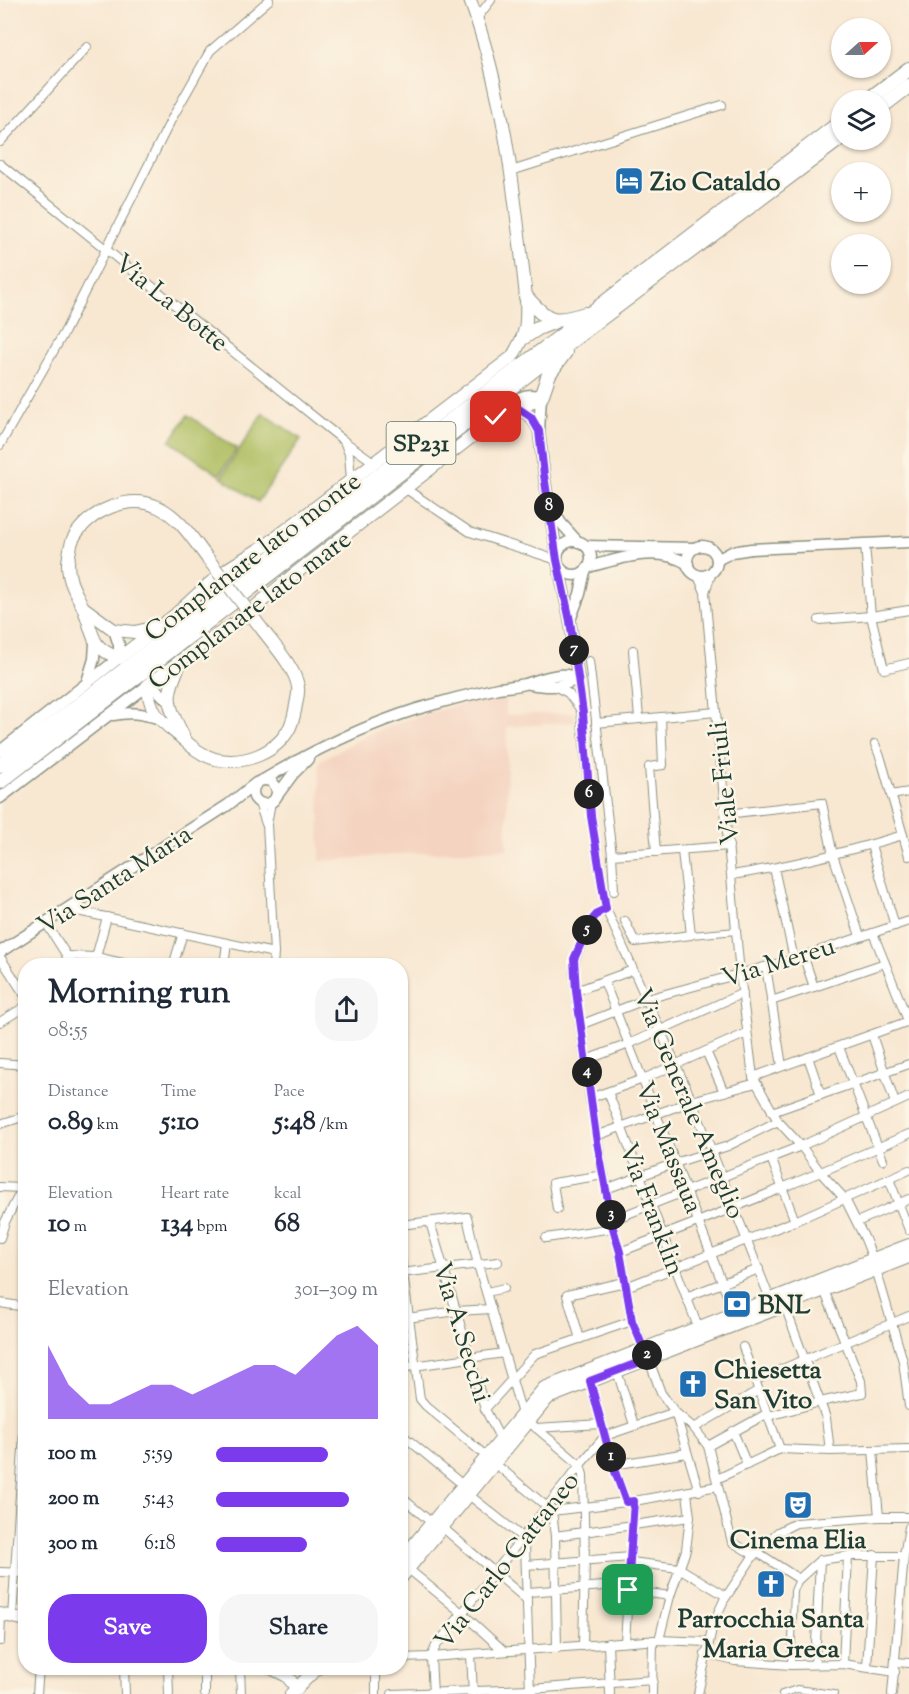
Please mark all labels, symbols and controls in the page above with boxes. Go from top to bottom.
north arrow [831,18,891,78]
map controls [831,18,891,294]
button: layers [831,90,891,150]
button: + [831,162,891,222]
hotel icon: Zio Cataldo [613,165,645,197]
place label: Zio Cataldo [650,165,781,202]
button: − [831,234,891,294]
street label: Via La Botte [105,246,236,362]
pin [470,391,521,442]
icon: check [479,400,512,433]
road number: SP231 [386,422,456,464]
street label: Complanare lato monte [137,464,370,652]
pin: 8 [534,492,564,522]
text: 8 [545,495,553,518]
street label: Complanare lato mare [141,522,360,700]
pin: 7 [559,635,589,665]
text: 7 [570,638,578,661]
street label: Viale Friuli [701,719,750,846]
pin: 6 [574,779,604,809]
text: 6 [585,782,593,805]
street label: Via Santa Maria [31,817,200,945]
pin: 5 [572,915,602,945]
text: 5 [584,918,590,941]
street label: Via Mereu [717,929,840,998]
text: Morning run [48,970,230,1018]
button: share [315,978,378,1041]
street label: Via Generale Ameglio [622,983,753,1225]
text: 08:55 [48,1017,88,1046]
pin: 4 [572,1057,602,1087]
text: 4 [583,1060,591,1083]
street label: Via Massaua [624,1076,711,1219]
text: Distance [48,1081,108,1104]
text: Time [161,1081,197,1104]
text: Pace [274,1081,305,1104]
text: 0.89 [48,1104,93,1141]
text: 5:10 [161,1104,199,1141]
text: 5:48 [274,1104,316,1141]
text: km [93,1114,119,1137]
text: /km [316,1114,348,1137]
street label: Via Franklin [608,1138,693,1282]
text: Elevation [48,1183,113,1206]
text: Heart rate [161,1183,229,1206]
text: kcal [274,1183,302,1206]
pin: 3 [596,1200,626,1230]
text: 3 [608,1203,614,1226]
text: 10 [48,1206,70,1243]
text: 134 [161,1206,193,1243]
text: 68 [274,1206,300,1243]
text: m [70,1216,87,1239]
text: bpm [193,1216,228,1239]
street label: Via A.Secchi [422,1258,500,1408]
text: Elevation [48,1276,129,1305]
text: 301–309 m [294,1276,378,1305]
bank icon: BNL [721,1288,753,1320]
place label: BNL [758,1288,811,1325]
pin: 2 [632,1340,662,1370]
text: 2 [643,1343,651,1366]
place label: Chiesetta San Vito [714,1353,822,1420]
church icon: Chiesetta San Vito [677,1368,709,1400]
text: 100 m [48,1440,97,1469]
text: 5:59 [144,1440,173,1469]
pin: 1 [596,1442,626,1472]
text: 1 [608,1445,614,1468]
street label: Via Carlo Cattaneo [427,1465,589,1658]
text: 200 m [48,1485,99,1514]
text: 5:43 [144,1485,174,1514]
theatre icon: Cinema Elia [782,1489,814,1521]
place label: Cinema Elia [730,1523,866,1560]
text: 300 m [48,1530,98,1559]
text: 6:18 [144,1530,176,1559]
pin [602,1564,653,1615]
church icon: Parrocchia Santa Maria Greca [755,1568,787,1600]
icon: arrive [611,1573,644,1606]
button: Save [48,1594,207,1663]
button: Share [219,1594,378,1663]
place label: Parrocchia Santa Maria Greca [678,1602,864,1669]

